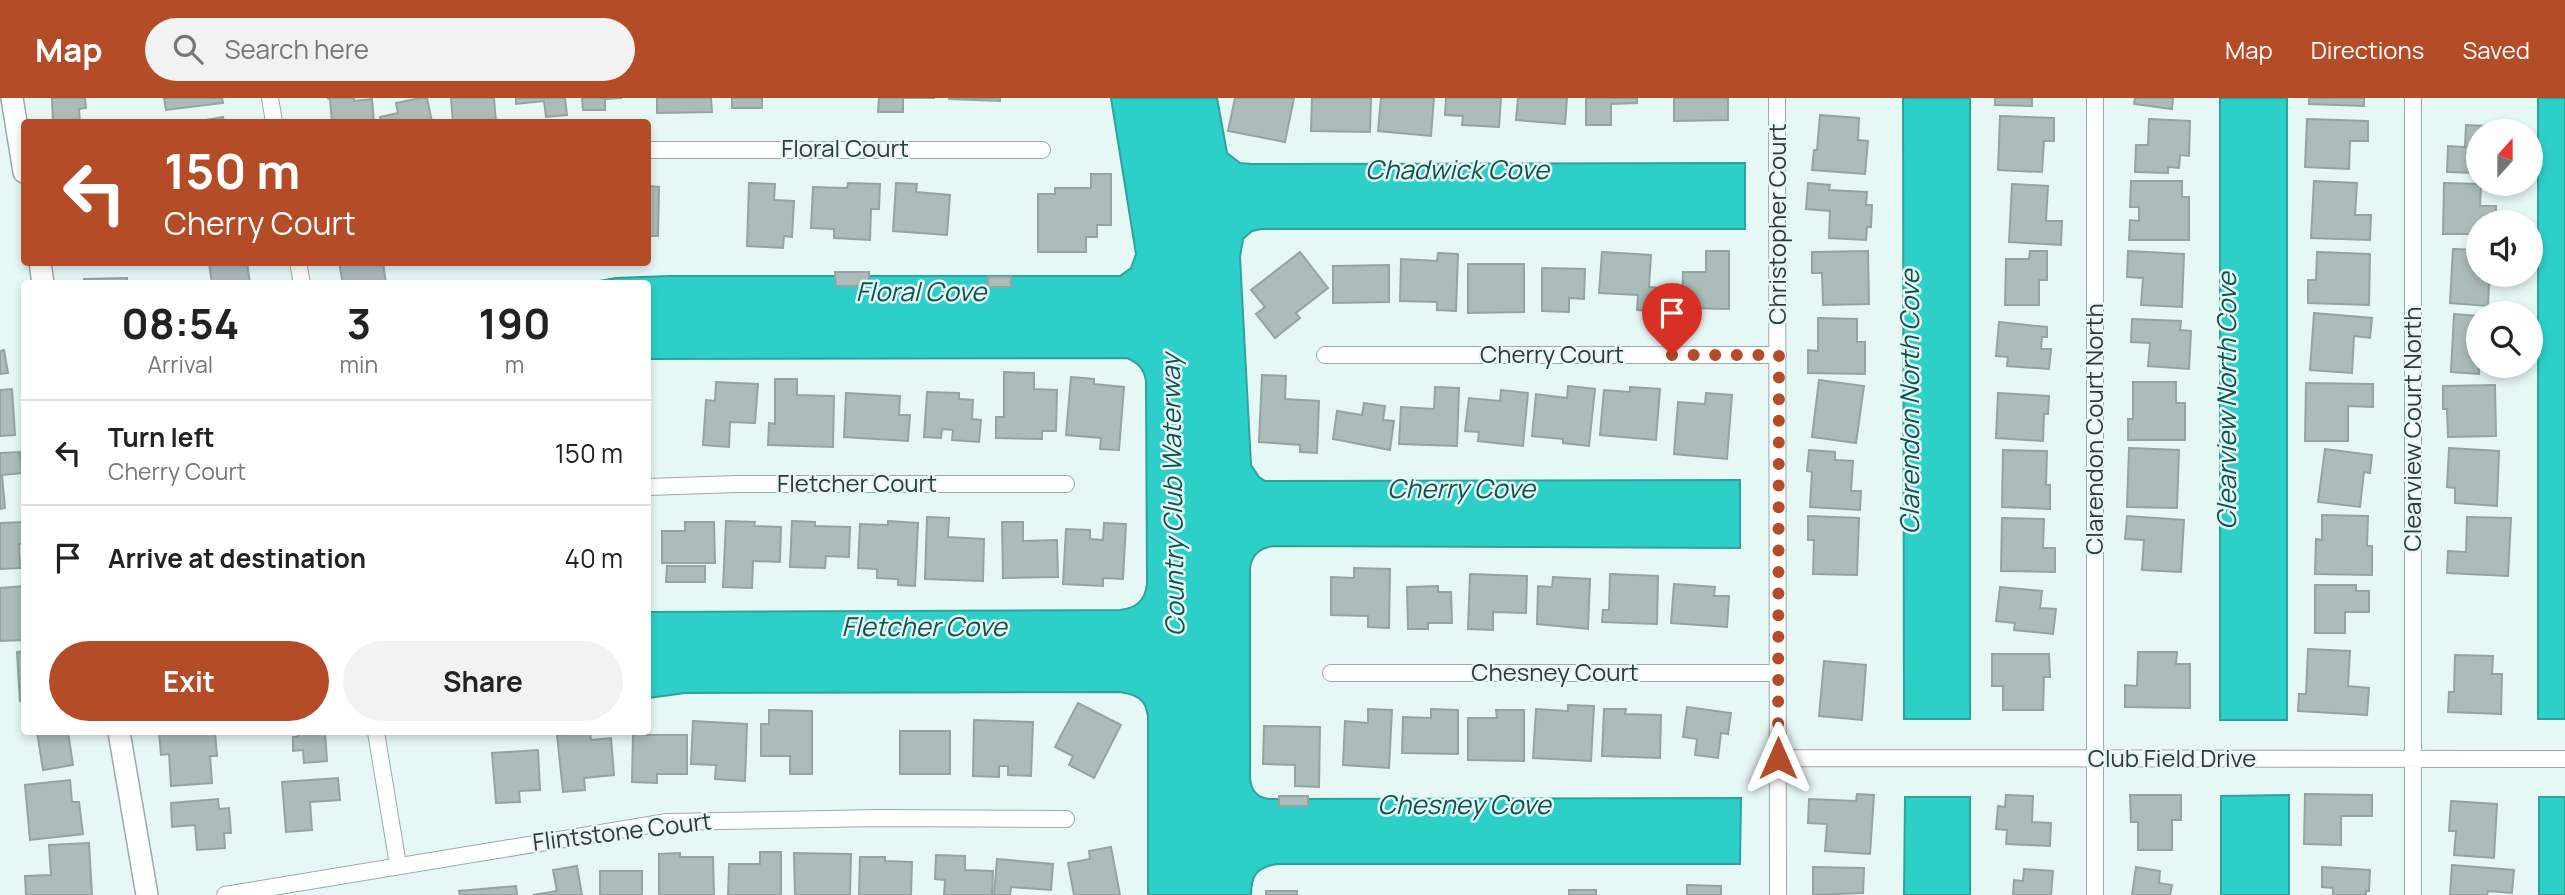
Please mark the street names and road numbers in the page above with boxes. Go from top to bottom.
street label: Christopher Court [1760,123,1793,325]
street label: Floral Court [781,131,909,164]
street label: Clarendon Court North [2077,303,2110,555]
street label: Clearview Court North [2395,307,2428,551]
street label: Cherry Court [1480,337,1624,370]
street label: Fletcher Court [777,466,937,499]
street label: Chesney Court [1471,655,1639,688]
street label: Club Field Drive [2088,741,2256,774]
street label: Flintstone Court [530,803,713,858]

